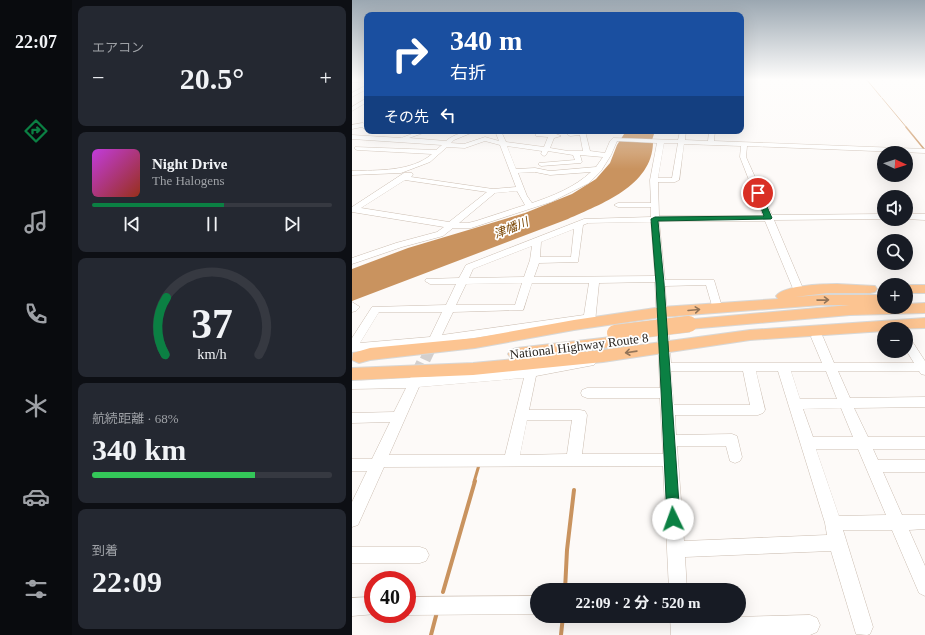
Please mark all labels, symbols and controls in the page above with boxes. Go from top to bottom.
text: 340 m [450,25,522,56]
icon: right [384,28,436,80]
text: 22:07 [15,32,57,52]
text: エアコン [92,40,144,55]
text: 20.5° [180,62,244,95]
text: 右折 [450,63,486,83]
text: − [92,65,104,90]
text: + [320,65,332,90]
icon: left [437,104,459,126]
text: その先 [384,109,429,125]
icon: directions [22,117,50,145]
north arrow [877,146,913,182]
map controls [877,146,913,358]
text: Night Drive [152,156,227,172]
text: The Halogens [152,173,225,188]
pin [741,176,775,210]
icon: arrive [747,182,769,204]
button: sound [877,190,913,226]
icon: music [22,208,50,236]
icon: previous [121,213,143,235]
icon: pause [201,213,223,235]
icon: next [281,213,303,235]
water label: 津幡川 [492,214,532,241]
button: search [877,234,913,270]
button: + [877,278,913,314]
one-way arrow [816,296,829,304]
icon: phone [22,300,50,328]
text: 37 [191,301,233,347]
one-way arrow [687,306,700,313]
button: − [877,322,913,358]
street label: National Highway Route 8 [509,330,649,362]
text: km/h [197,346,227,362]
one-way arrow [625,348,638,356]
icon: climate [22,392,50,420]
text: 航続距離 · 68% [92,411,179,426]
text: 340 km [92,433,186,466]
icon: car [22,483,50,511]
position arrow [652,498,694,540]
text: 到着 [92,543,118,558]
text: 22:09 [92,565,162,598]
speed limit sign: 40 [364,571,416,623]
icon: filters [22,575,50,603]
text: 22:09 · 2 分 · 520 m [576,595,701,611]

